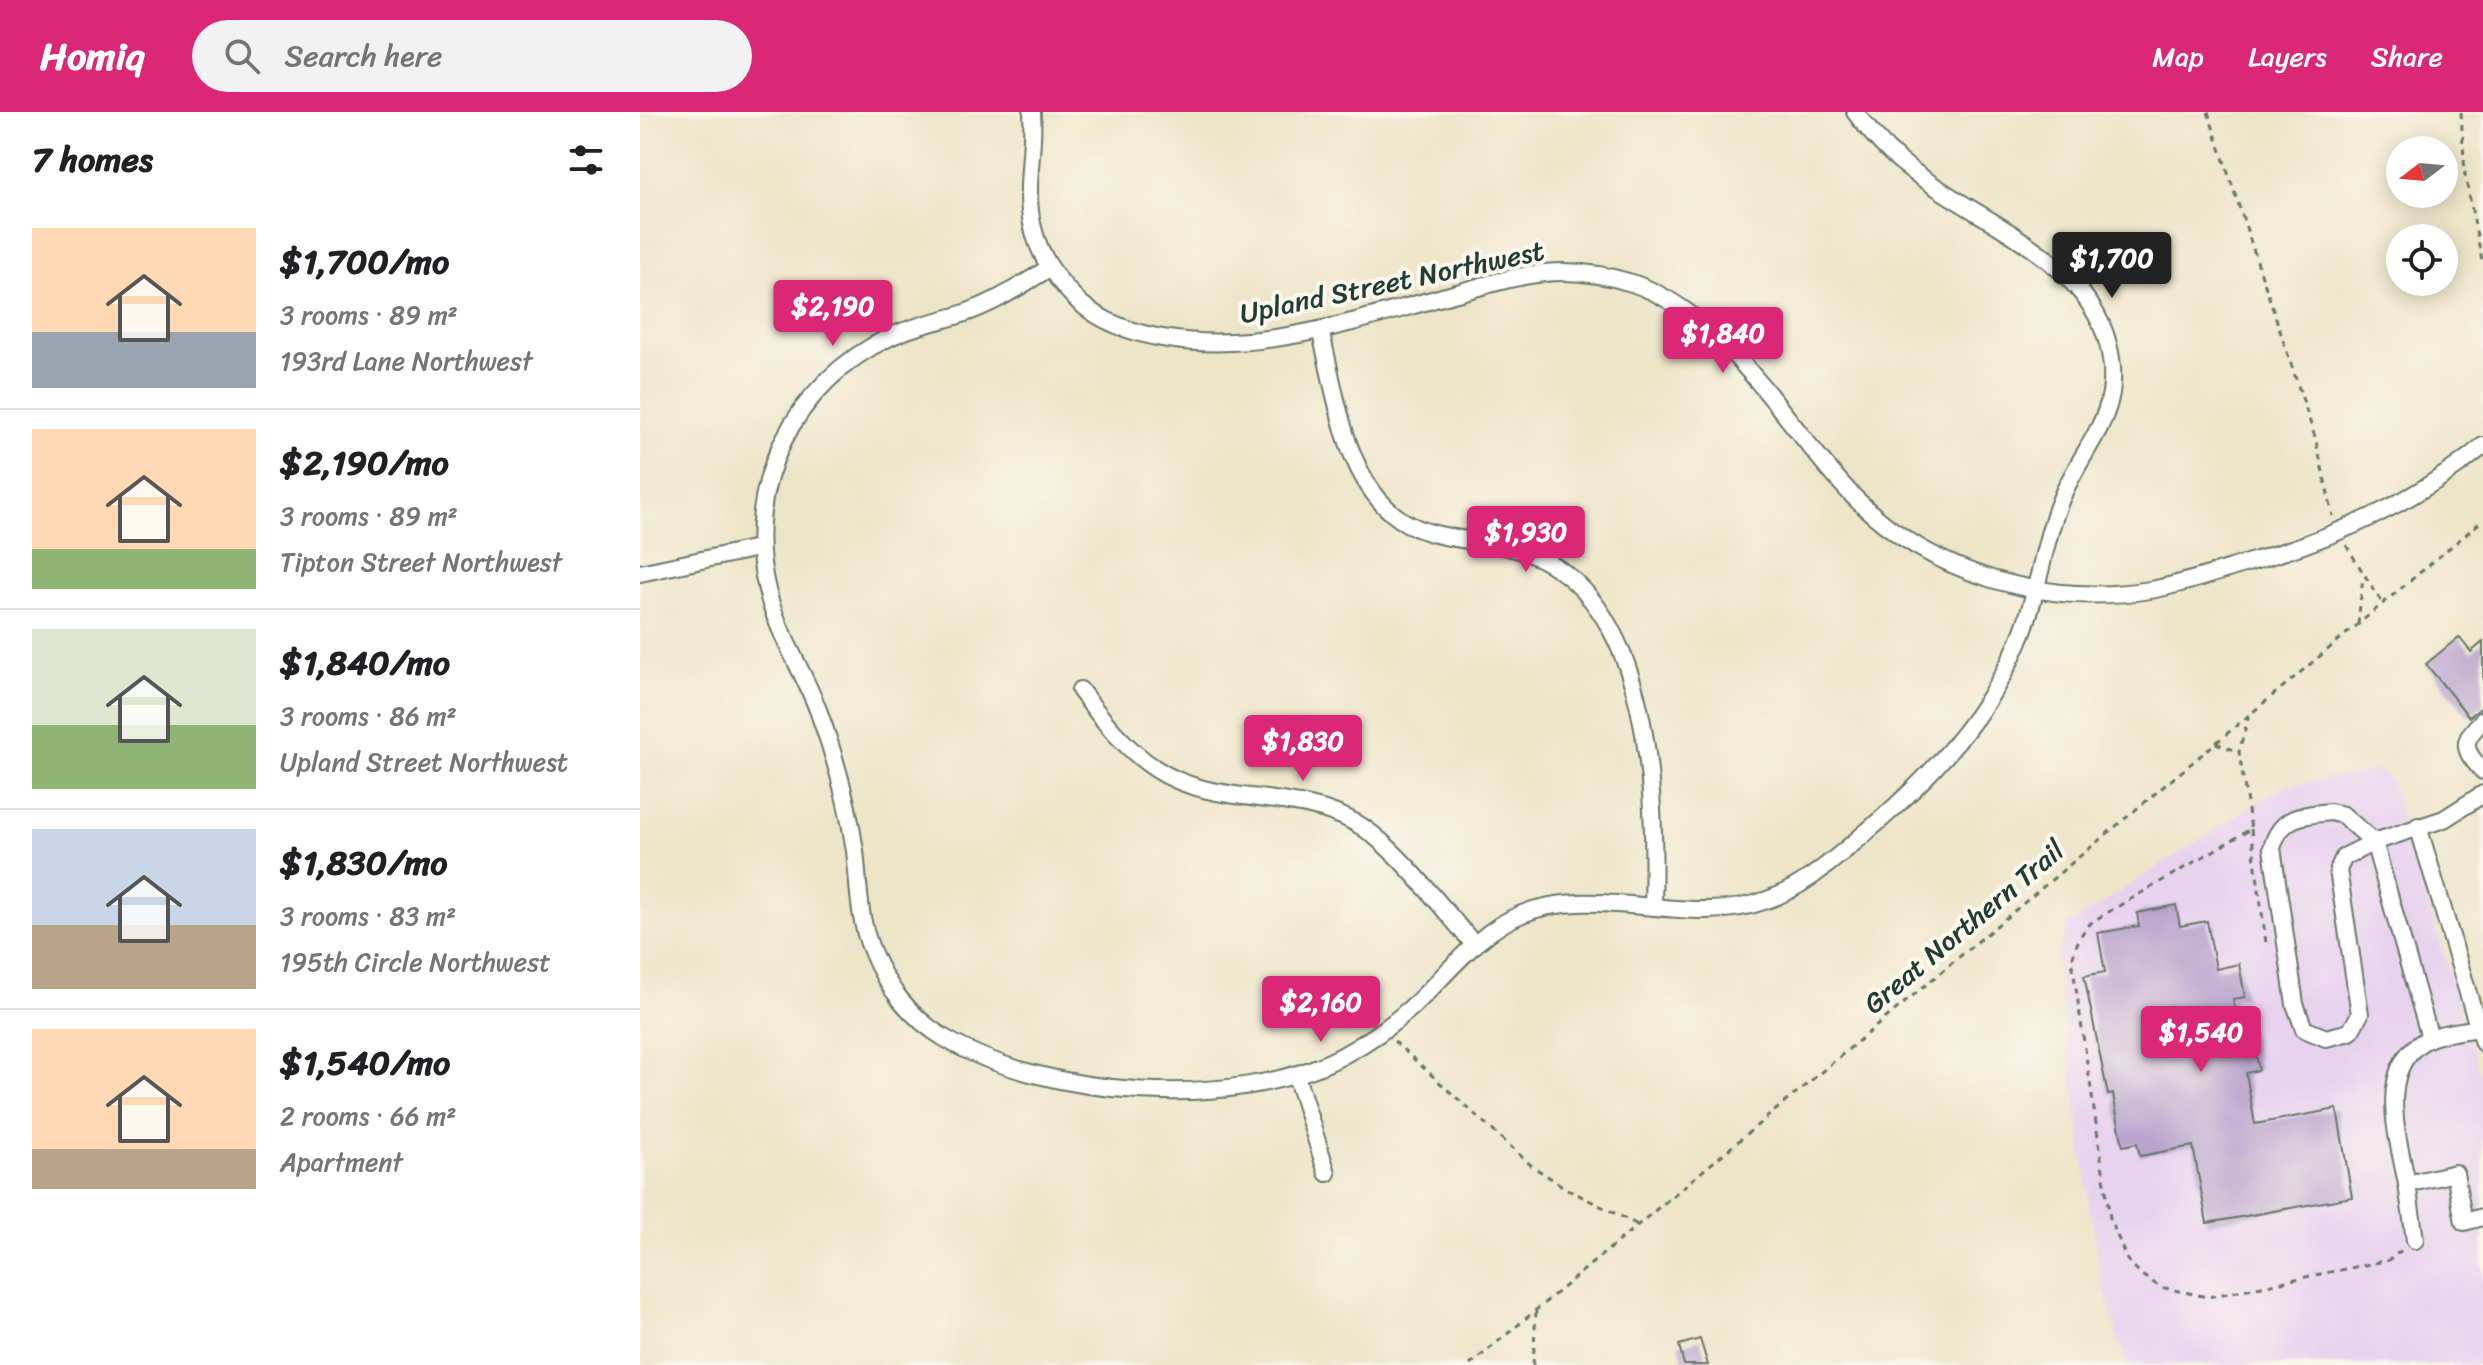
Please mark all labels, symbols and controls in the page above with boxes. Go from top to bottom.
search box [192,20,752,92]
text: Homiq [40,23,144,90]
text: Search here [284,29,442,83]
text: Map [2152,32,2204,81]
text: Layers [2248,32,2327,81]
text: Share [2371,32,2443,81]
icon: search [220,34,264,78]
text: 7 homes [32,130,153,190]
north arrow [2386,136,2458,208]
map controls [2386,136,2458,296]
icon: filters [564,138,608,182]
button: locate [2386,224,2458,296]
street label: Upland Street Northwest [1235,226,1549,338]
text: $1,700/mo [280,232,449,292]
pin: $1,700 [2047,232,2177,300]
text: $1,700 [2070,235,2154,281]
icon: home [96,260,192,356]
pin: $2,190 [768,280,898,348]
text: $2,190 [791,283,875,329]
text: 3 rooms · 89 m² [280,292,458,338]
pin: $1,840 [1658,307,1788,375]
text: $1,840 [1681,310,1765,356]
text: 193rd Lane Northwest [280,338,532,384]
text: $2,190/mo [280,433,449,493]
icon: home [96,461,192,557]
text: 3 rooms · 89 m² [280,493,458,539]
pin: $1,930 [1461,506,1591,574]
text: $1,930 [1485,509,1567,555]
text: Tipton Street Northwest [280,539,562,585]
text: $1,840/mo [280,633,450,693]
icon: home [96,661,192,757]
text: 3 rooms · 86 m² [280,693,457,739]
pin: $1,830 [1238,715,1368,783]
text: $1,830 [1262,718,1344,764]
text: Upland Street Northwest [280,739,568,785]
street label: Great Northern Trail [1852,827,2077,1027]
text: $1,830/mo [280,833,448,893]
icon: home [96,861,192,957]
text: 3 rooms · 83 m² [280,893,456,939]
text: 195th Circle Northwest [280,939,551,985]
pin: $2,160 [1256,976,1386,1044]
text: $2,160 [1280,979,1362,1025]
pin: $1,540 [2136,1006,2266,1074]
text: $1,540 [2159,1009,2243,1055]
text: $1,540/mo [280,1033,450,1093]
icon: home [96,1061,192,1157]
text: 2 rooms · 66 m² [280,1093,456,1139]
text: Apartment [280,1139,403,1185]

